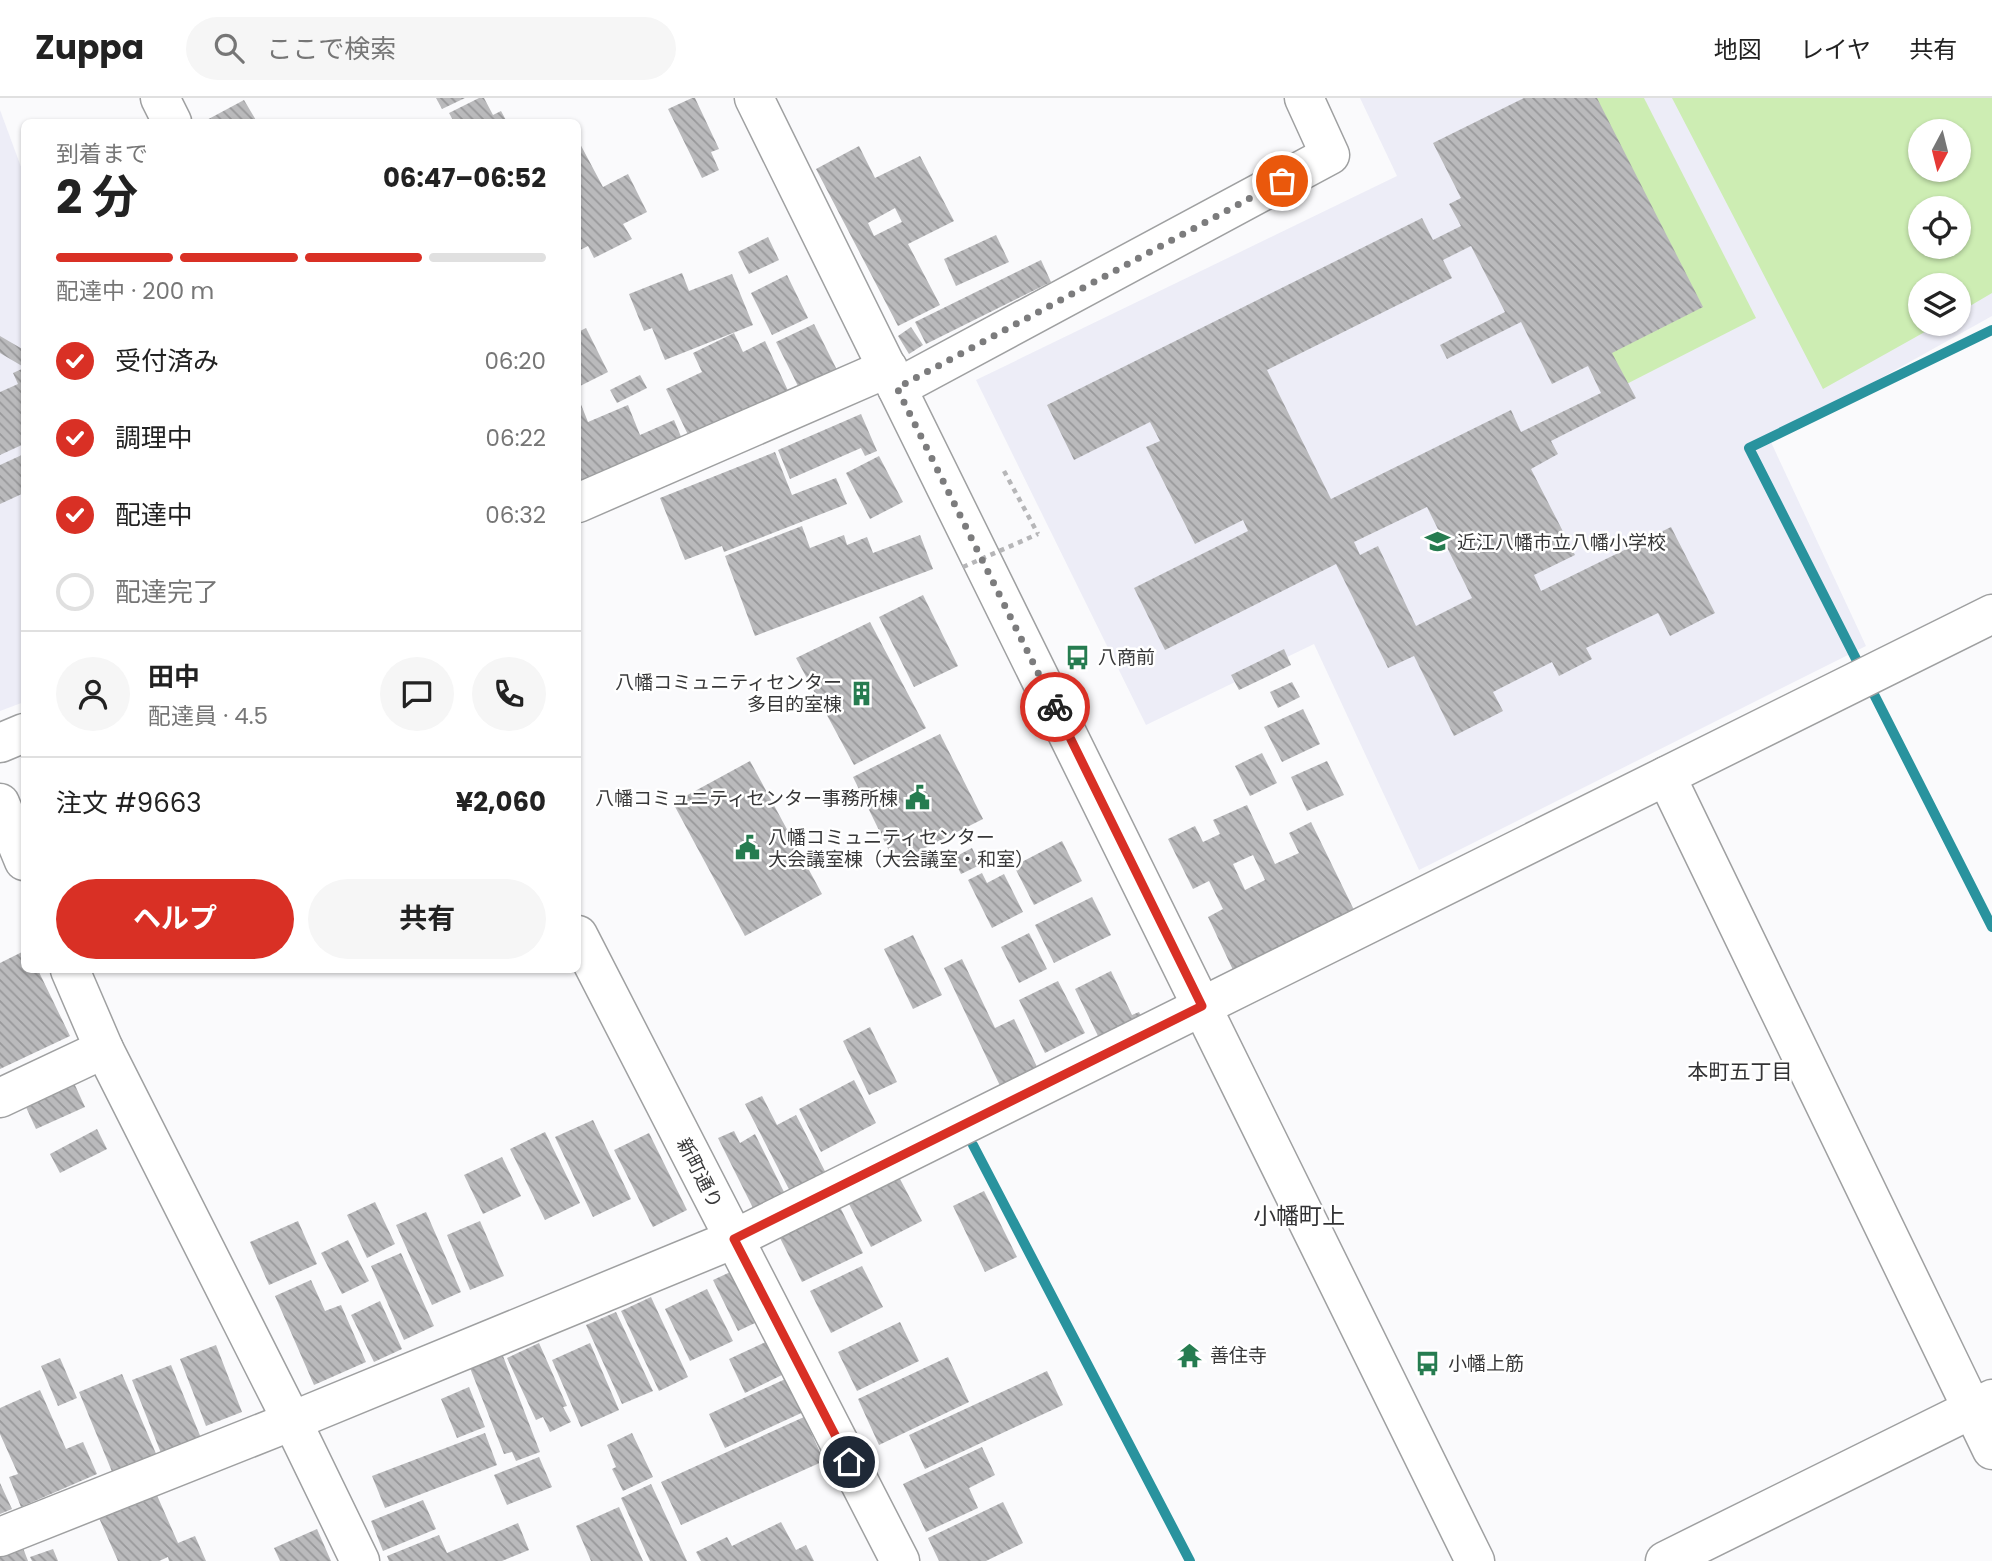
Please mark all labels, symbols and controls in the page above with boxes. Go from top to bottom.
search box [186,17,676,80]
text: Zuppa [35,24,144,71]
icon: search [210,29,248,67]
text: ここで検索 [266,31,396,67]
text: 地図 [1714,33,1762,66]
text: レイヤ [1800,33,1871,66]
text: 共有 [1909,33,1957,66]
north arrow [1908,119,1970,182]
map controls [1908,119,1971,336]
text: 到着まで [56,138,148,170]
pin [1252,151,1312,211]
text: 06:47–06:52 [383,160,546,196]
icon: bag [1263,162,1301,200]
text: 2 分 [56,165,138,229]
button: locate [1908,196,1971,259]
button: layers [1908,273,1971,336]
text: 配達中 · 200 m [56,275,214,307]
icon: check [56,342,94,380]
text: 受付済み [115,343,219,379]
text: 06:20 [484,345,546,377]
icon: check [56,419,94,457]
text: 調理中 [115,420,193,456]
text: 06:22 [486,422,546,454]
icon: check [56,496,94,534]
text: 配達中 [115,497,193,533]
text: 06:32 [485,499,546,531]
school or university icon: 近江八幡市立八幡小学校 [1423,528,1451,556]
place label: 近江八幡市立八幡小学校 [1457,529,1666,556]
text: 配達完了 [115,574,219,610]
bus stop icon: 八商前 [1064,643,1092,671]
place label: 八商前 [1098,644,1155,671]
button: person [56,657,130,731]
button: chat [380,657,454,731]
button: phone [472,657,546,731]
text: 田中 [148,659,200,695]
place label: 八幡コミュニティセンター 多目的室棟 [615,669,842,718]
courier [1020,672,1090,742]
building icon: 八幡コミュニティセンター 多目的室棟 [848,679,876,707]
icon: bike [1036,688,1074,726]
text: 配達員 · 4.5 [148,700,268,732]
text: ¥2,060 [456,784,546,820]
public building icon: 八幡コミュニティセンター事務所棟 [904,784,932,812]
text: 注文 #9663 [56,785,202,821]
place label: 八幡コミュニティセンター事務所棟 [595,785,898,812]
place label: 八幡コミュニティセンター 大会議室棟（大会議室・和室） [768,824,1034,873]
public building icon: 八幡コミュニティセンター 大会議室棟（大会議室・和室） [734,834,762,862]
button: ヘルプ [56,879,294,959]
button: 共有 [308,879,546,959]
district label: 本町五丁目 [1688,1057,1793,1086]
street label: 新町通り [670,1133,729,1213]
district label: 小幡町上 [1253,1200,1345,1232]
temple icon: 善住寺 [1176,1341,1204,1369]
place label: 善住寺 [1210,1342,1267,1369]
bus stop icon: 小幡上筋 [1414,1349,1442,1377]
place label: 小幡上筋 [1448,1350,1524,1377]
pin [819,1432,879,1492]
icon: home [830,1443,868,1481]

